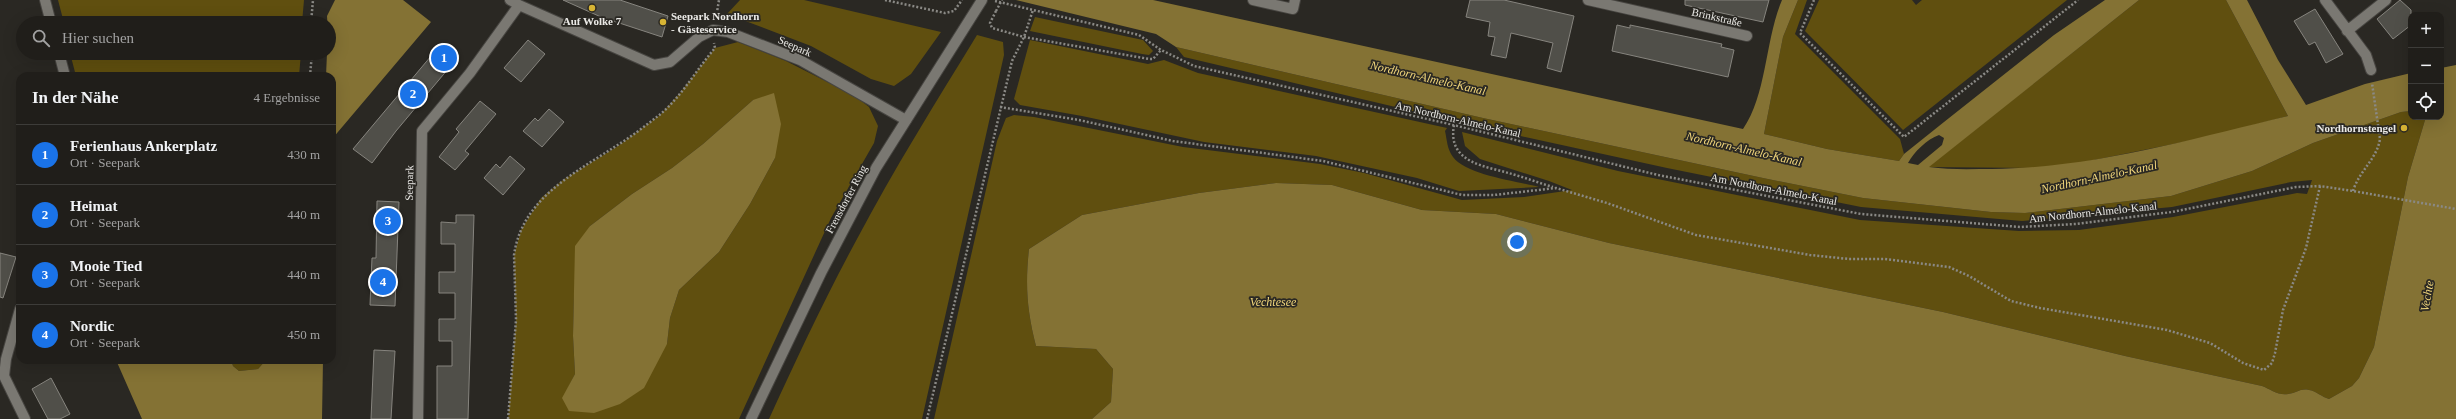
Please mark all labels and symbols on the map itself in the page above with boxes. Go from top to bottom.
marker: Auf Wolke 7 [587,3,597,13]
street label: Brinkstraße [1691,5,1743,29]
place label: Seepark Nordhorn - Gästeservice [671,10,759,35]
place label: Auf Wolke 7 [563,15,622,27]
marker: Seepark Nordhorn - Gästeservice [658,17,668,27]
street label: Seepark [776,33,814,59]
pin: 1 [431,43,457,73]
water label: Nordhorn-Almelo-Kanal [1368,58,1488,98]
pin: 2 [400,79,426,109]
street label: Am Nordhorn-Almelo-Kanal [1394,99,1522,139]
place label: Nordhornstengel [2317,122,2396,134]
marker: Nordhornstengel [2399,123,2409,133]
water label: Nordhorn-Almelo-Kanal [1684,129,1804,169]
water label: Nordhorn-Almelo-Kanal [2039,158,2159,196]
street label: Frensdorfer Ring [823,162,869,235]
street label: Seepark [403,165,415,201]
street label: Am Nordhorn-Almelo-Kanal [1710,171,1838,207]
street label: Am Nordhorn-Almelo-Kanal [2028,199,2158,225]
pin: 3 [375,206,401,236]
your location [1507,232,1527,252]
pin: 4 [370,267,396,297]
water label: Vechte [2417,279,2437,313]
water label: Vechtesee [1250,295,1297,309]

